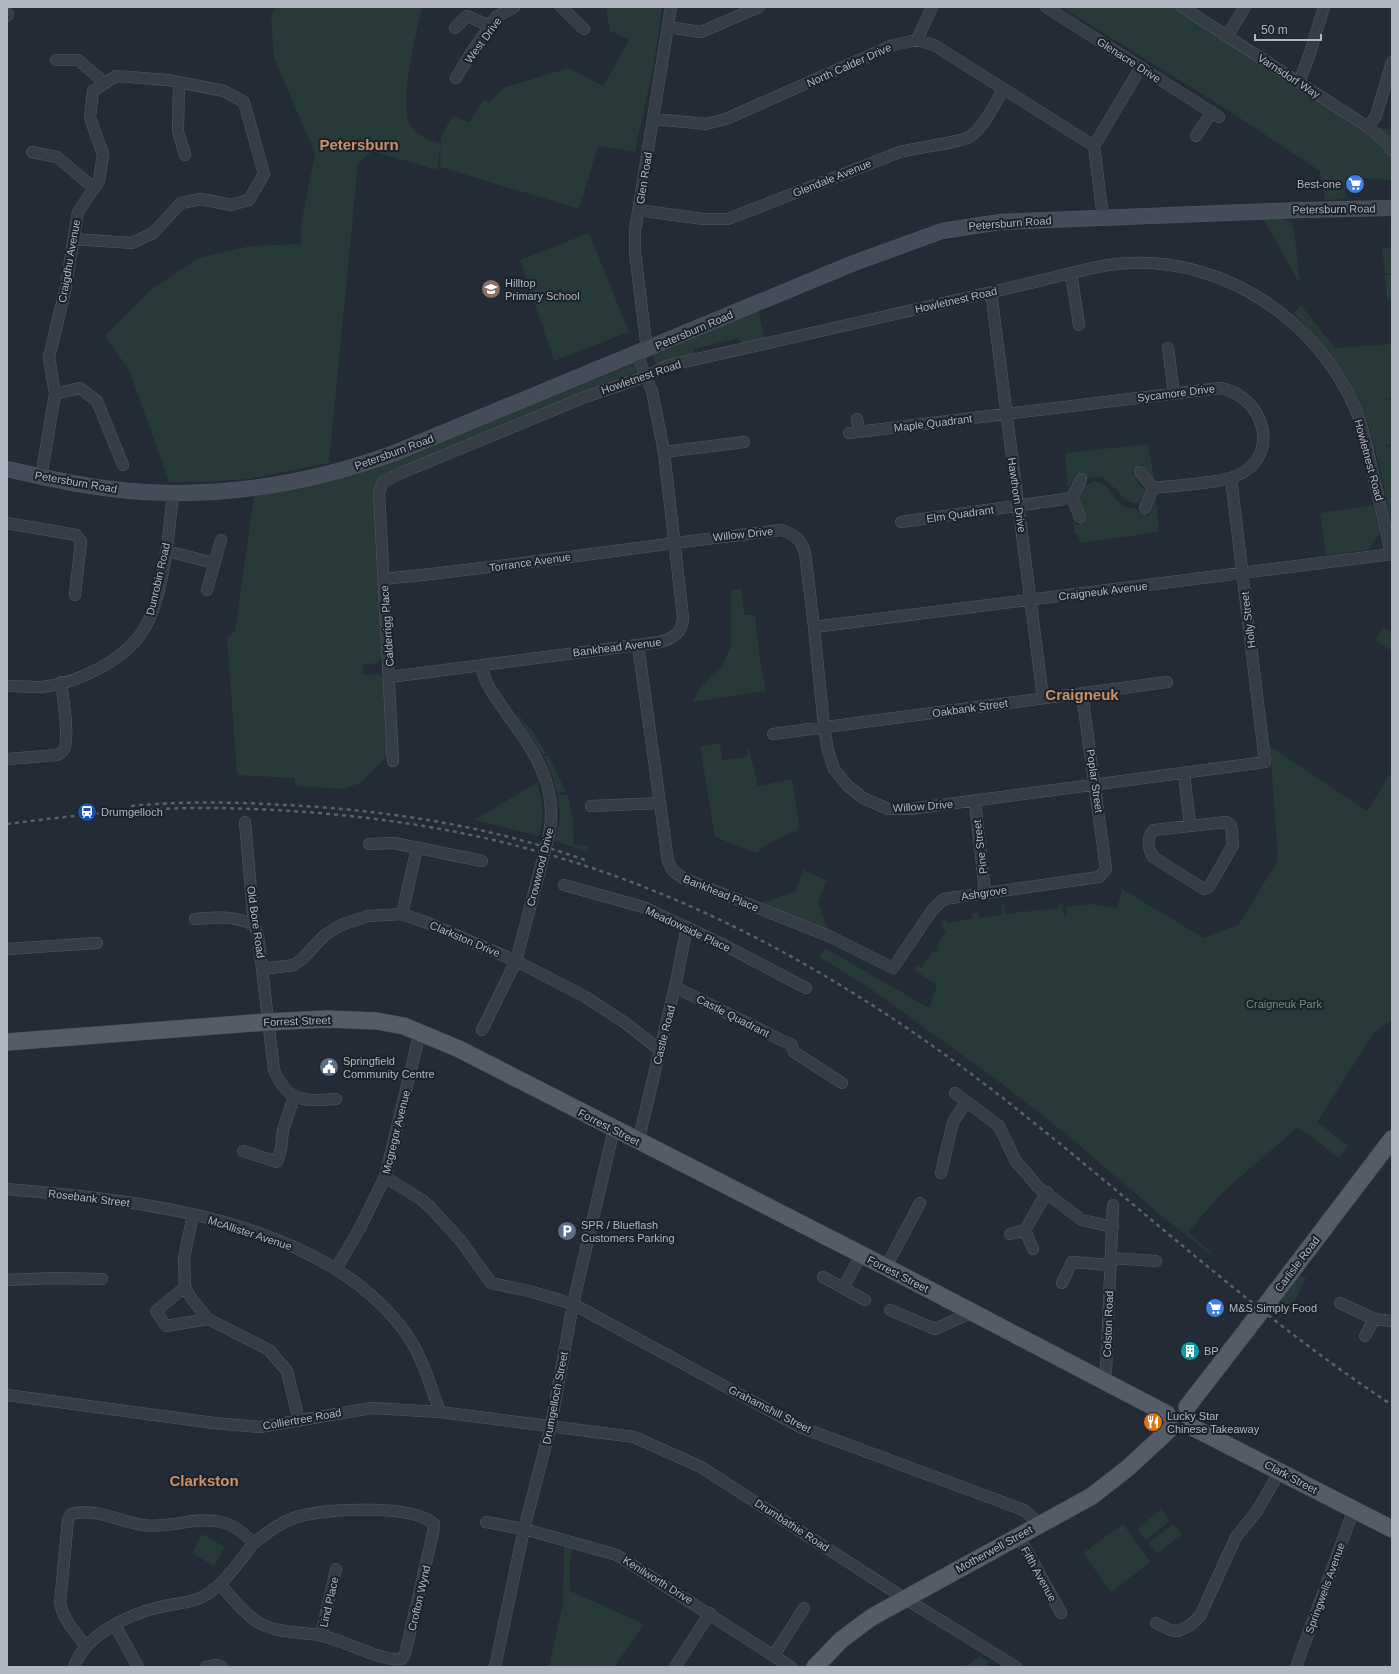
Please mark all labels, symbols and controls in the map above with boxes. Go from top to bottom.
street label: West Drive [462,15,504,65]
scale bar [1255,16,1321,42]
text: 50 m [1261,23,1288,37]
street label: Glenacre Drive [1095,35,1163,85]
street label: North Calder Drive [805,41,893,89]
street label: Varnsdorf Way [1256,51,1323,101]
district label: Petersburn [319,136,399,153]
street label: Glen Road [634,151,654,205]
street label: Glendale Avenue [791,157,873,199]
supermarket icon: Best-one [1344,173,1366,195]
place label: Best-one [1297,178,1341,190]
street label: Petersburn Road [1292,202,1376,216]
street label: Petersburn Road [968,214,1052,232]
street label: Craigdhu Avenue [56,218,82,304]
place label: Hilltop Primary School [505,277,580,302]
school or university icon: Hilltop Primary School [480,278,502,300]
street label: Howletnest Road [914,285,998,315]
street label: Petersburn Road [653,308,735,352]
street label: Howletnest Road [599,358,683,396]
street label: Sycamore Drive [1136,382,1216,404]
street label: Maple Quadrant [893,412,973,434]
street label: Howletnest Road [1352,418,1386,502]
street label: Petersburn Road [353,432,435,472]
street label: Hawthorn Drive [1006,457,1028,533]
street label: Petersburn Road [34,469,118,495]
street label: Elm Quadrant [926,503,994,525]
street label: Willow Drive [712,525,774,543]
street label: Dunrobin Road [144,542,172,616]
street label: Torrance Avenue [488,550,572,574]
street label: Craigneuk Avenue [1058,580,1148,602]
street label: Calderrigg Place [378,585,396,667]
street label: Holly Street [1239,591,1257,649]
street label: Bankhead Avenue [572,636,662,658]
district label: Craigneuk [1045,686,1119,703]
street label: Oakbank Street [931,697,1009,719]
street label: Poplar Street [1085,748,1105,814]
street label: Willow Drive [892,798,954,814]
station icon: Drumgelloch [76,801,98,823]
place label: Drumgelloch [101,806,163,818]
street label: Pine Street [971,819,989,875]
street label: Crowwood Drive [524,826,556,908]
street label: Bankhead Place [682,872,760,914]
street label: Ashgrove [960,883,1008,903]
street label: Old Bore Road [245,885,267,959]
street label: Meadowside Place [644,904,732,954]
street label: Clarkston Drive [428,919,502,959]
street label: Castle Quadrant [695,992,771,1040]
park label: Craigneuk Park [1246,998,1322,1010]
street label: Castle Road [651,1004,677,1066]
street label: Forrest Street [263,1014,331,1028]
place label: Springfield Community Centre [343,1055,435,1080]
public building icon: Springfield Community Centre [318,1056,340,1078]
street label: Mcgregor Avenue [380,1089,412,1175]
street label: Forrest Street [576,1106,642,1148]
street label: Rosebank Street [48,1187,130,1209]
street label: McAllister Avenue [207,1214,293,1252]
place label: SPR / Blueflash Customers Parking [581,1219,675,1244]
parking icon: SPR / Blueflash Customers Parking [556,1220,578,1242]
street label: Carlisle Road [1272,1234,1322,1294]
street label: Forrest Street [865,1253,931,1295]
street label: Colston Road [1101,1290,1115,1358]
supermarket icon: M&S Simply Food [1204,1297,1226,1319]
place label: M&S Simply Food [1229,1302,1317,1314]
building icon: BP [1179,1340,1201,1362]
place label: BP [1204,1345,1219,1357]
street label: Drumgelloch Street [540,1351,570,1445]
street label: Grahamshill Street [727,1383,813,1435]
street label: Colliertree Road [262,1406,342,1432]
place label: Lucky Star Chinese Takeaway [1167,1410,1260,1435]
restaurant icon: Lucky Star Chinese Takeaway [1142,1411,1164,1433]
street label: Clark Street [1263,1458,1319,1496]
district label: Clarkston [169,1472,239,1489]
street label: Drumbathie Road [753,1496,831,1554]
street label: Motherwell Street [954,1523,1034,1575]
street label: Springwells Avenue [1303,1541,1347,1635]
street label: Fifth Avenue [1019,1544,1059,1604]
street label: Kenilworth Drive [621,1554,695,1606]
street label: Crofton Wynd [406,1564,432,1632]
street label: Lind Place [317,1576,341,1628]

